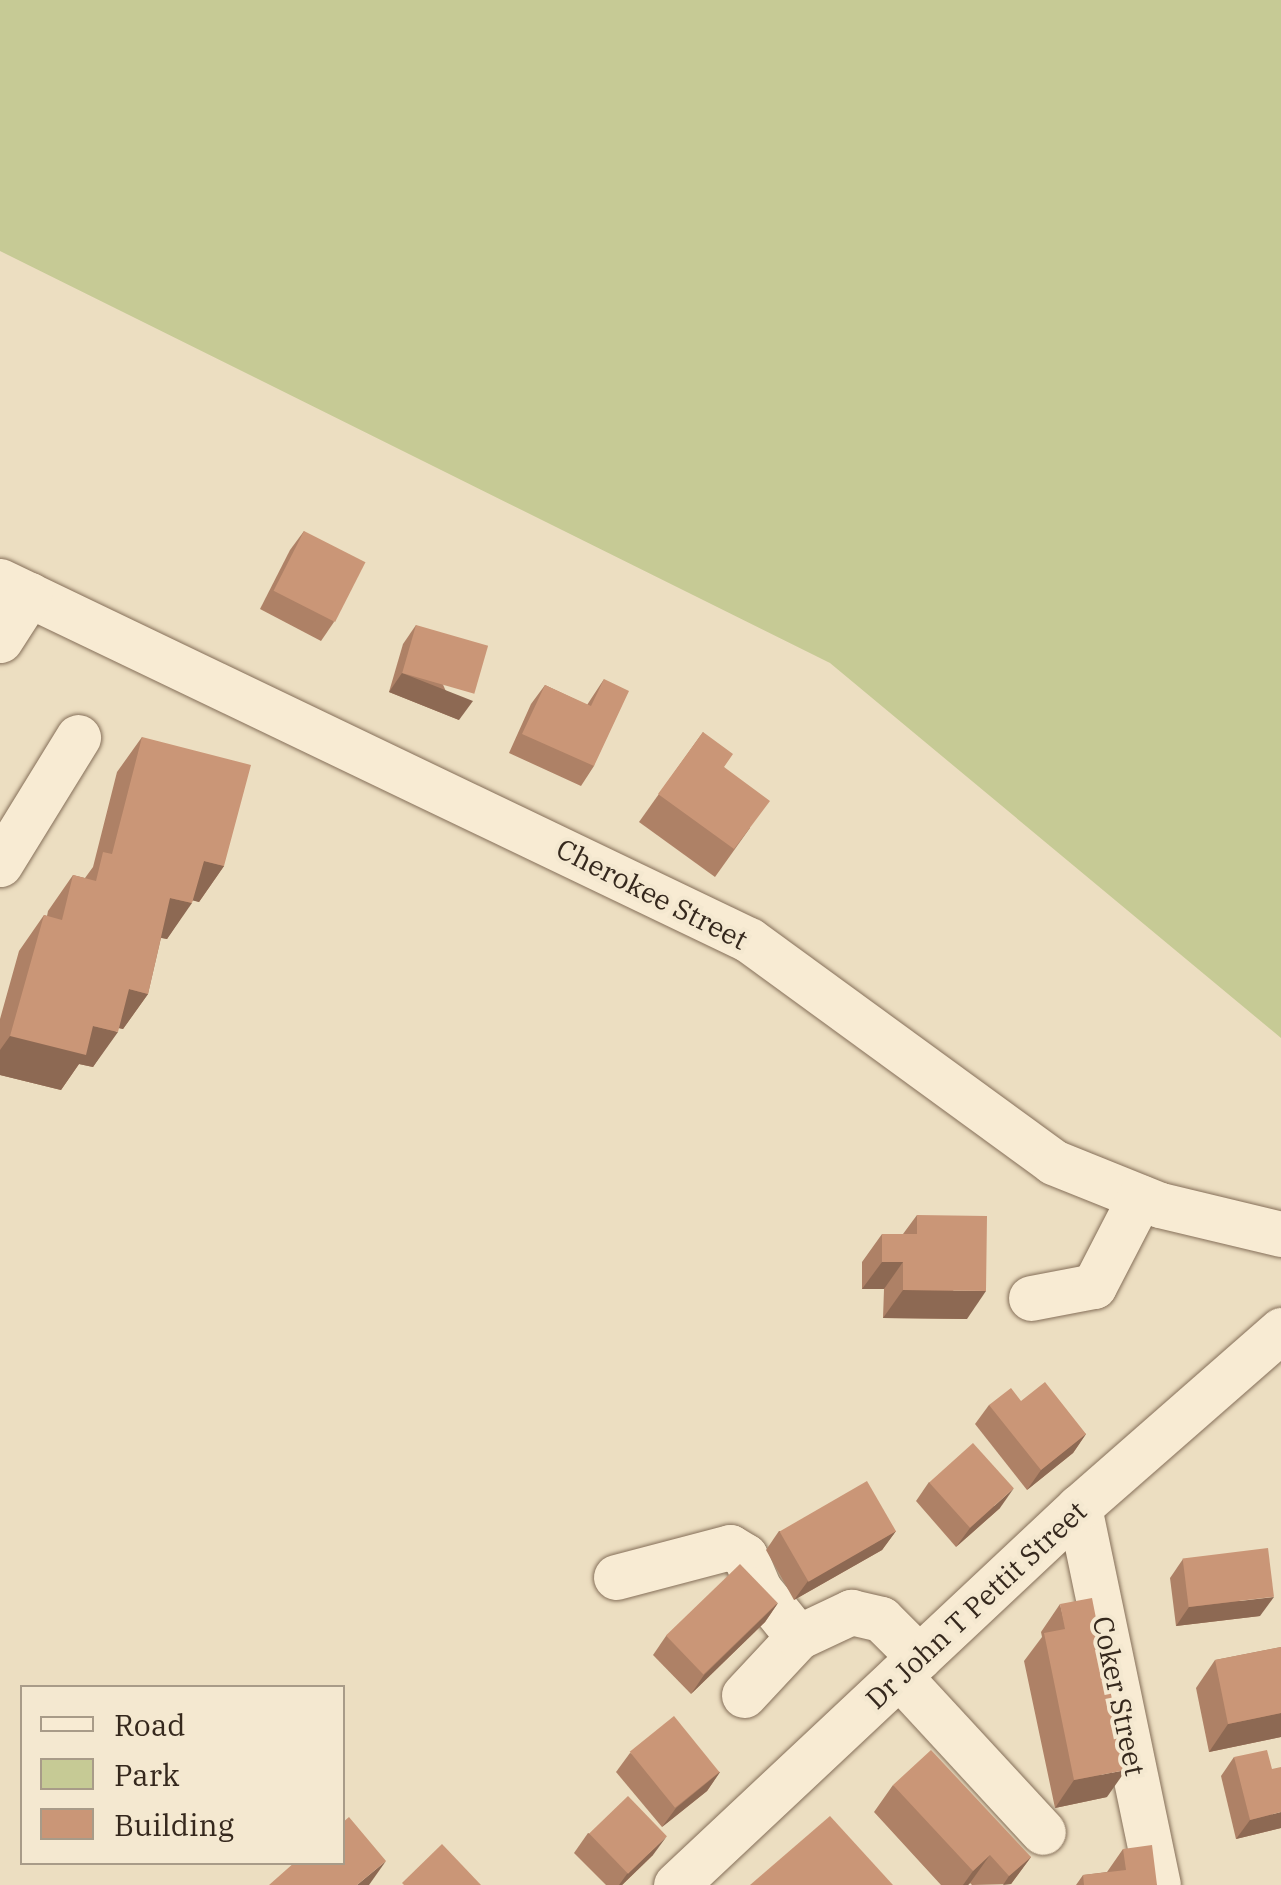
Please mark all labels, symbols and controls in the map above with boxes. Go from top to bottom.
street label: Cherokee Street [551,831,753,957]
street label: Dr John T Pettit Street [859,1494,1093,1716]
street label: Coker Street [1086,1613,1152,1779]
legend [20,1685,345,1865]
text: Road [114,1705,186,1744]
text: Park [114,1755,180,1794]
text: Building [114,1805,234,1844]

